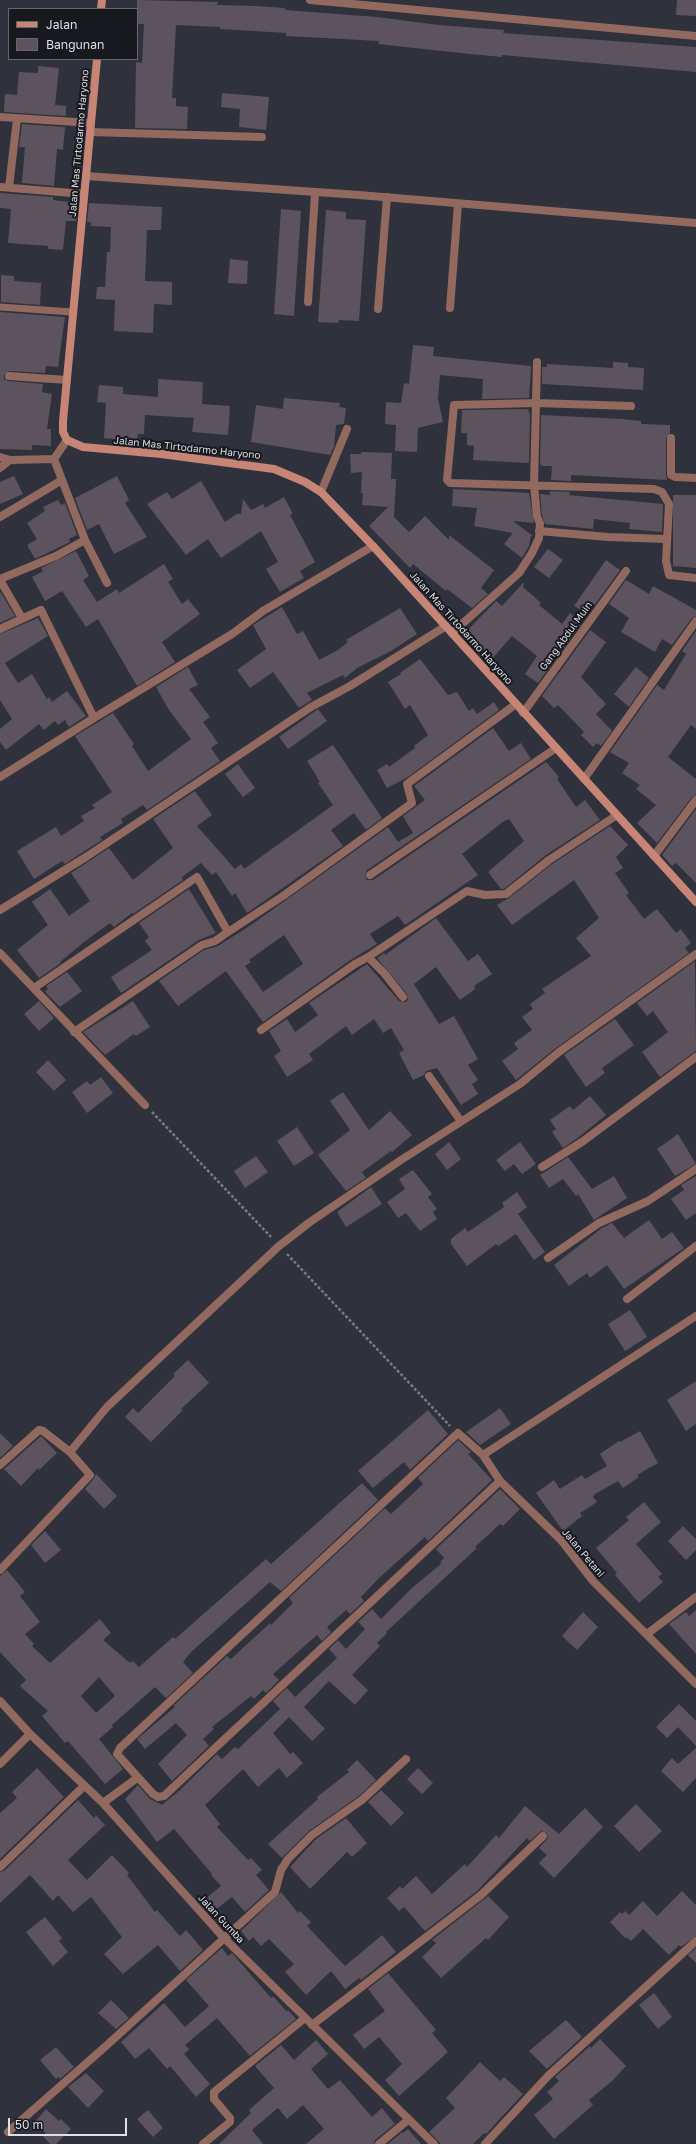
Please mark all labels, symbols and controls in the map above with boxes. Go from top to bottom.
legend [8,8,138,60]
text: Jalan [46,17,77,32]
text: Bangunan [46,37,104,52]
street label: Jalan Mas Tirtodarmo Haryono [67,69,91,217]
street label: Jalan Mas Tirtodarmo Haryono [113,434,261,462]
street label: Jalan Mas Tirtodarmo Haryono [407,569,515,687]
street label: Gang Abdul Muin [537,599,595,673]
street label: Jalan Petani [559,1526,607,1580]
street label: Jalan Gumba [195,1892,247,1946]
scale bar [10,2110,129,2136]
text: 50 m [15,2117,43,2132]

